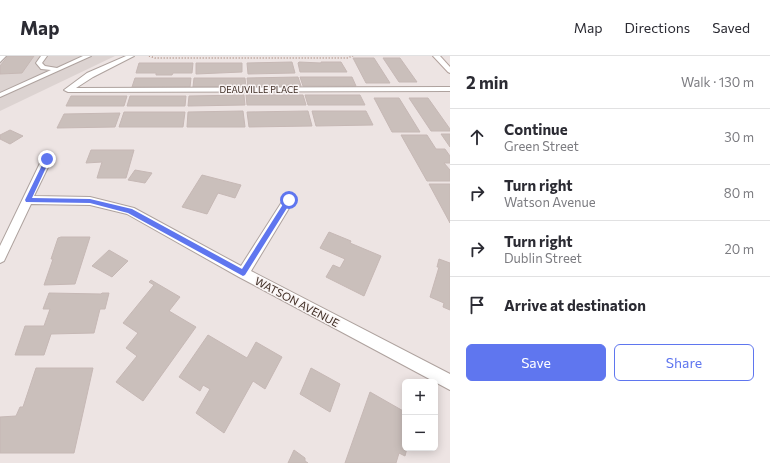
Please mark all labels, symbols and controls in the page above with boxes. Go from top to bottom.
text: Map [20,16,59,39]
text: Map [574,19,603,36]
text: Directions [625,19,690,36]
text: Saved [712,19,750,36]
text: 2 min [466,72,508,93]
text: Walk · 130 m [681,74,754,90]
street label: DEAUVILLE PLACE [220,84,298,95]
text: Continue [504,120,568,138]
icon: ahead [466,126,488,148]
text: 30 m [724,129,754,145]
text: Green Street [504,138,579,154]
route end [38,150,56,168]
text: Turn right [504,176,573,194]
icon: right [466,182,488,204]
text: 80 m [724,185,754,201]
route start [280,191,298,209]
text: Watson Avenue [504,194,596,210]
text: Turn right [504,232,573,250]
icon: right [466,238,488,260]
text: 20 m [725,241,754,257]
text: Dublin Street [504,250,582,266]
street label: WATSON AVENUE [253,274,342,329]
icon: arrive [466,294,488,316]
text: Arrive at destination [504,296,646,314]
button: Save [466,344,606,381]
button: Share [614,344,754,381]
map controls [402,379,438,451]
button: + [402,379,438,415]
button: − [402,415,438,451]

